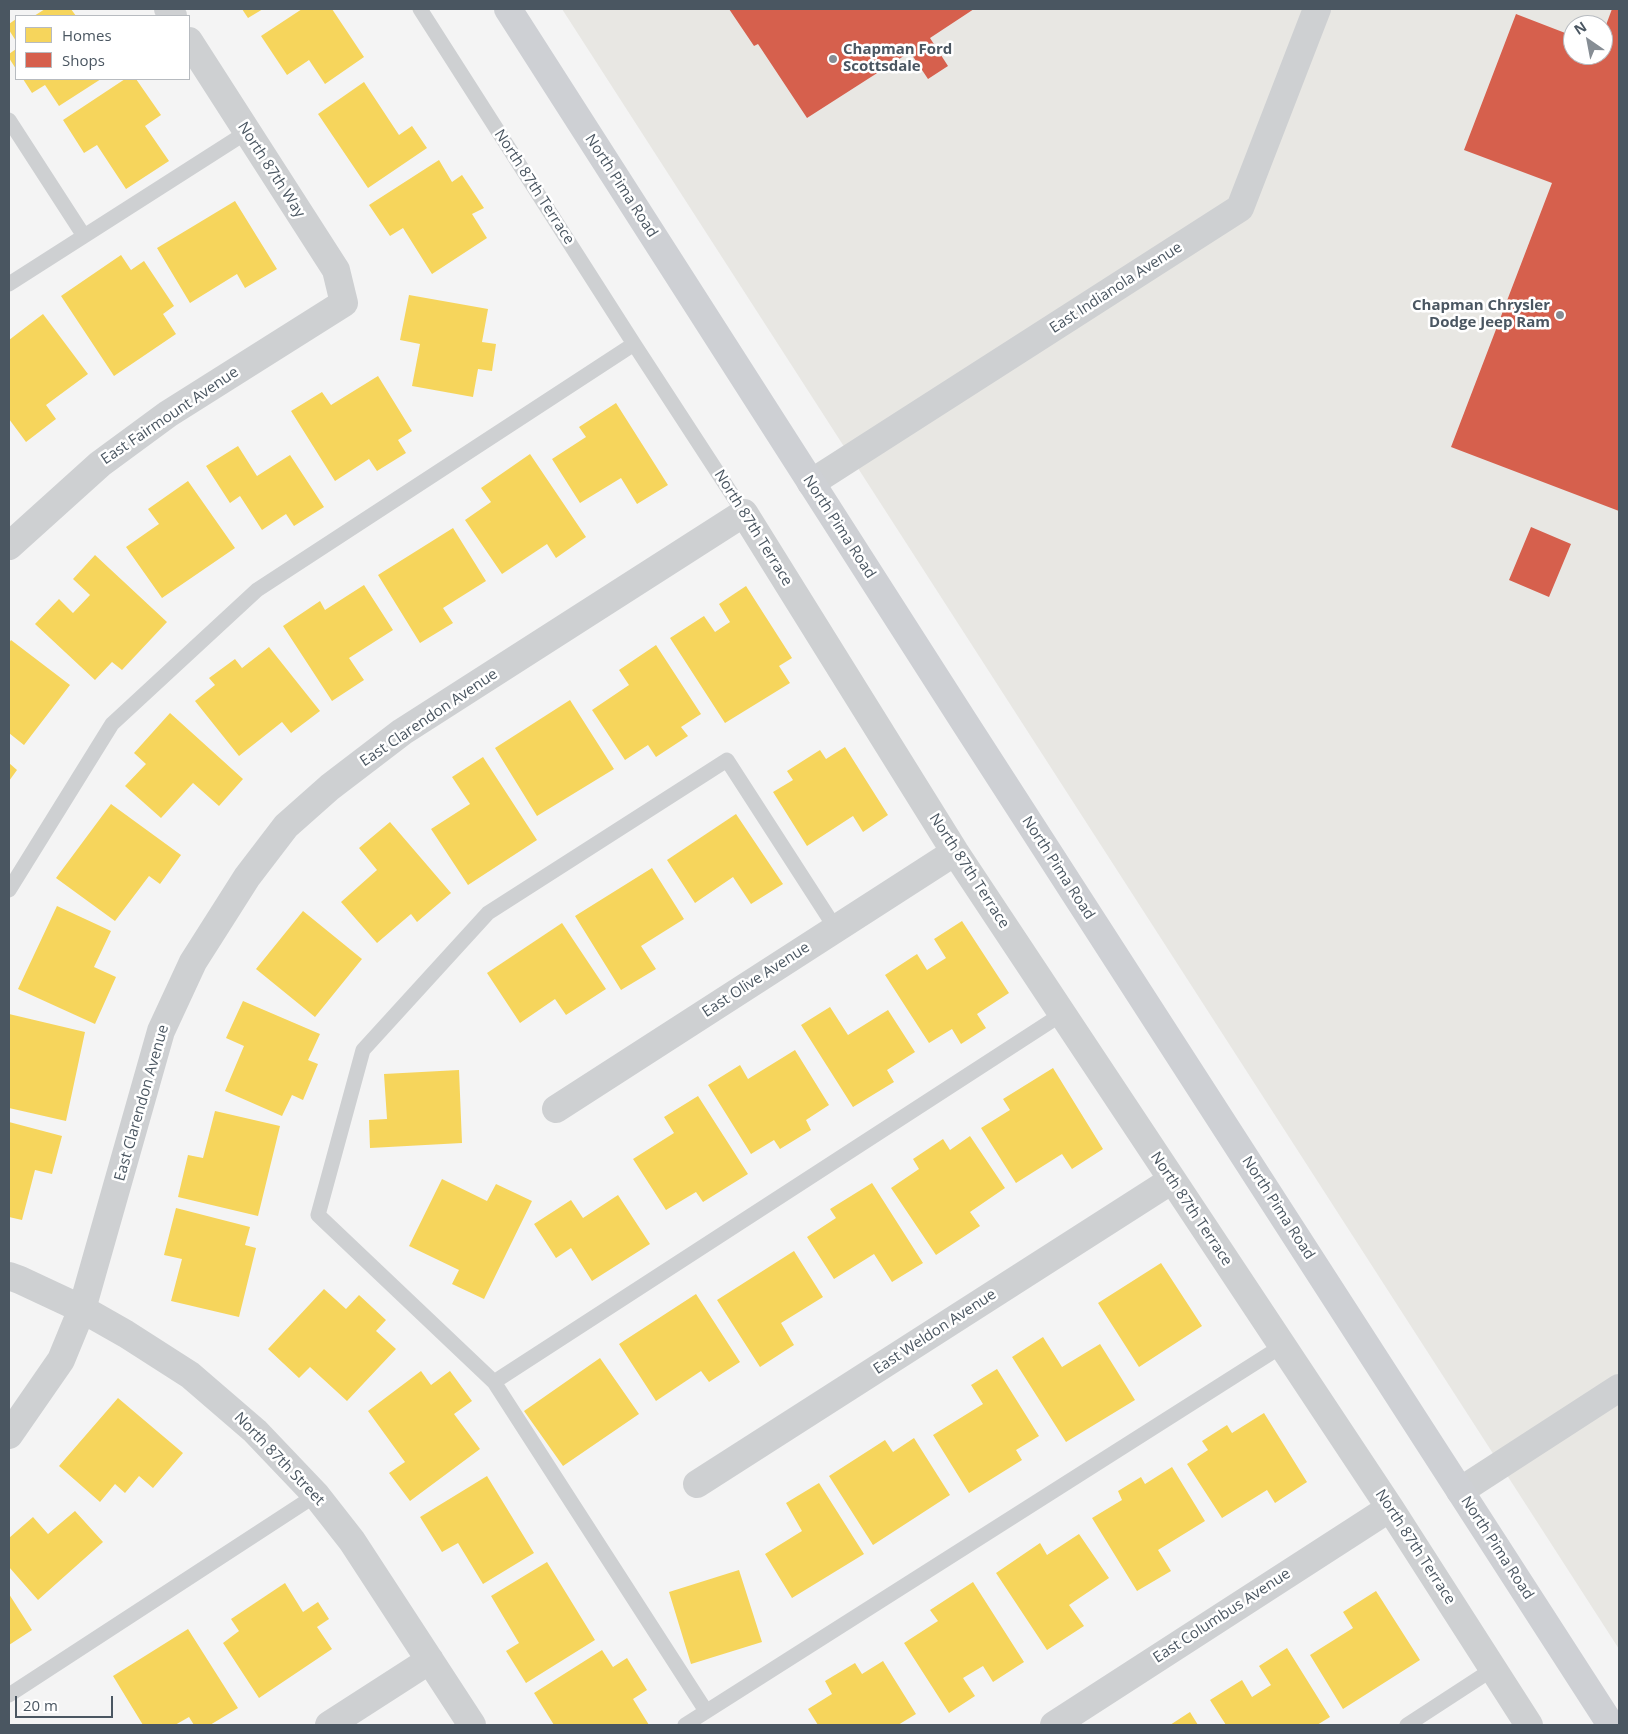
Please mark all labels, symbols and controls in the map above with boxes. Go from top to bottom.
legend [15,15,190,80]
north arrow [1563,15,1613,65]
text: N [1570,17,1590,39]
text: Homes [62,25,112,45]
place label: Chapman Ford Scottsdale [843,41,952,76]
text: Shops [62,50,105,70]
marker: Chapman Ford Scottsdale [827,53,839,65]
street label: North 87th Way [233,119,309,221]
street label: North 87th Terrace [490,126,578,248]
street label: North Pima Road [581,131,661,241]
street label: East Indianola Avenue [1046,238,1186,338]
place label: Chapman Chrysler Dodge Jeep Ram [1412,297,1550,332]
marker: Chapman Chrysler Dodge Jeep Ram [1554,309,1566,321]
street label: East Fairmount Avenue [98,363,242,469]
street label: North 87th Terrace [710,467,796,589]
street label: North Pima Road [799,472,879,582]
street label: East Clarendon Avenue [357,665,501,771]
street label: North 87th Terrace [925,810,1013,932]
street label: North Pima Road [1018,813,1098,923]
street label: East Olive Avenue [699,939,813,1021]
street label: East Clarendon Avenue [111,1023,173,1183]
street label: North 87th Terrace [1146,1149,1236,1269]
street label: North Pima Road [1238,1153,1318,1263]
street label: East Weldon Avenue [870,1286,1000,1378]
street label: North 87th Street [230,1409,328,1509]
street label: North 87th Terrace [1371,1486,1459,1608]
street label: North Pima Road [1457,1493,1537,1603]
street label: East Columbus Avenue [1150,1565,1294,1667]
scale bar [18,1686,115,1718]
text: 20 m [23,1695,58,1715]

